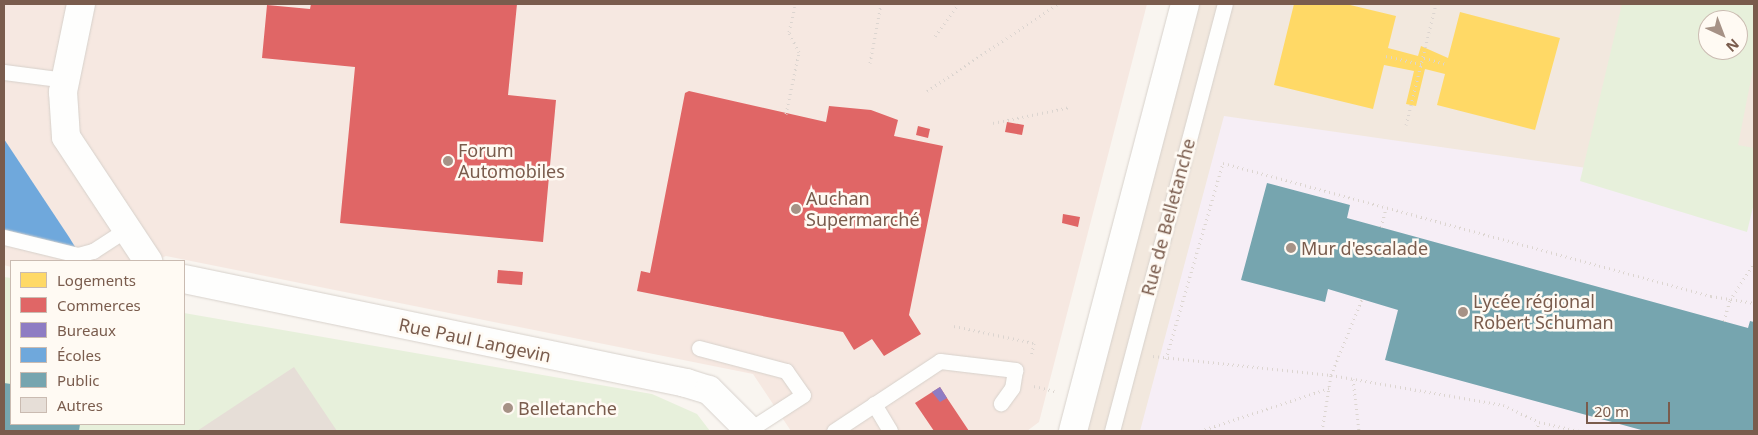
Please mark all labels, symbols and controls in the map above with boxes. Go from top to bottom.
north arrow [1698,10,1748,60]
text: N [1722,35,1744,56]
street label: Rue de Belletanche [1137,136,1199,298]
place label: Forum Automobiles [458,140,565,182]
marker: Forum Automobiles [442,155,454,167]
place label: Auchan Supermarché [806,188,920,230]
marker: Auchan Supermarché [790,203,802,215]
place label: Mur d'escalade [1301,237,1428,259]
marker: Mur d'escalade [1285,242,1297,254]
legend [10,260,185,425]
text: Logements [57,270,136,290]
place label: Lycée régional Robert Schuman [1473,291,1614,334]
text: Commerces [57,295,141,315]
marker: Lycée régional Robert Schuman [1457,306,1469,318]
street label: Rue Paul Langevin [397,313,553,367]
text: Bureaux [57,320,116,340]
text: Écoles [57,345,101,365]
text: Public [57,370,100,390]
scale bar [1588,392,1672,424]
text: Autres [57,395,103,415]
place label: Belletanche [518,397,617,419]
text: 20 m [1594,401,1629,421]
marker: Belletanche [502,402,514,414]

